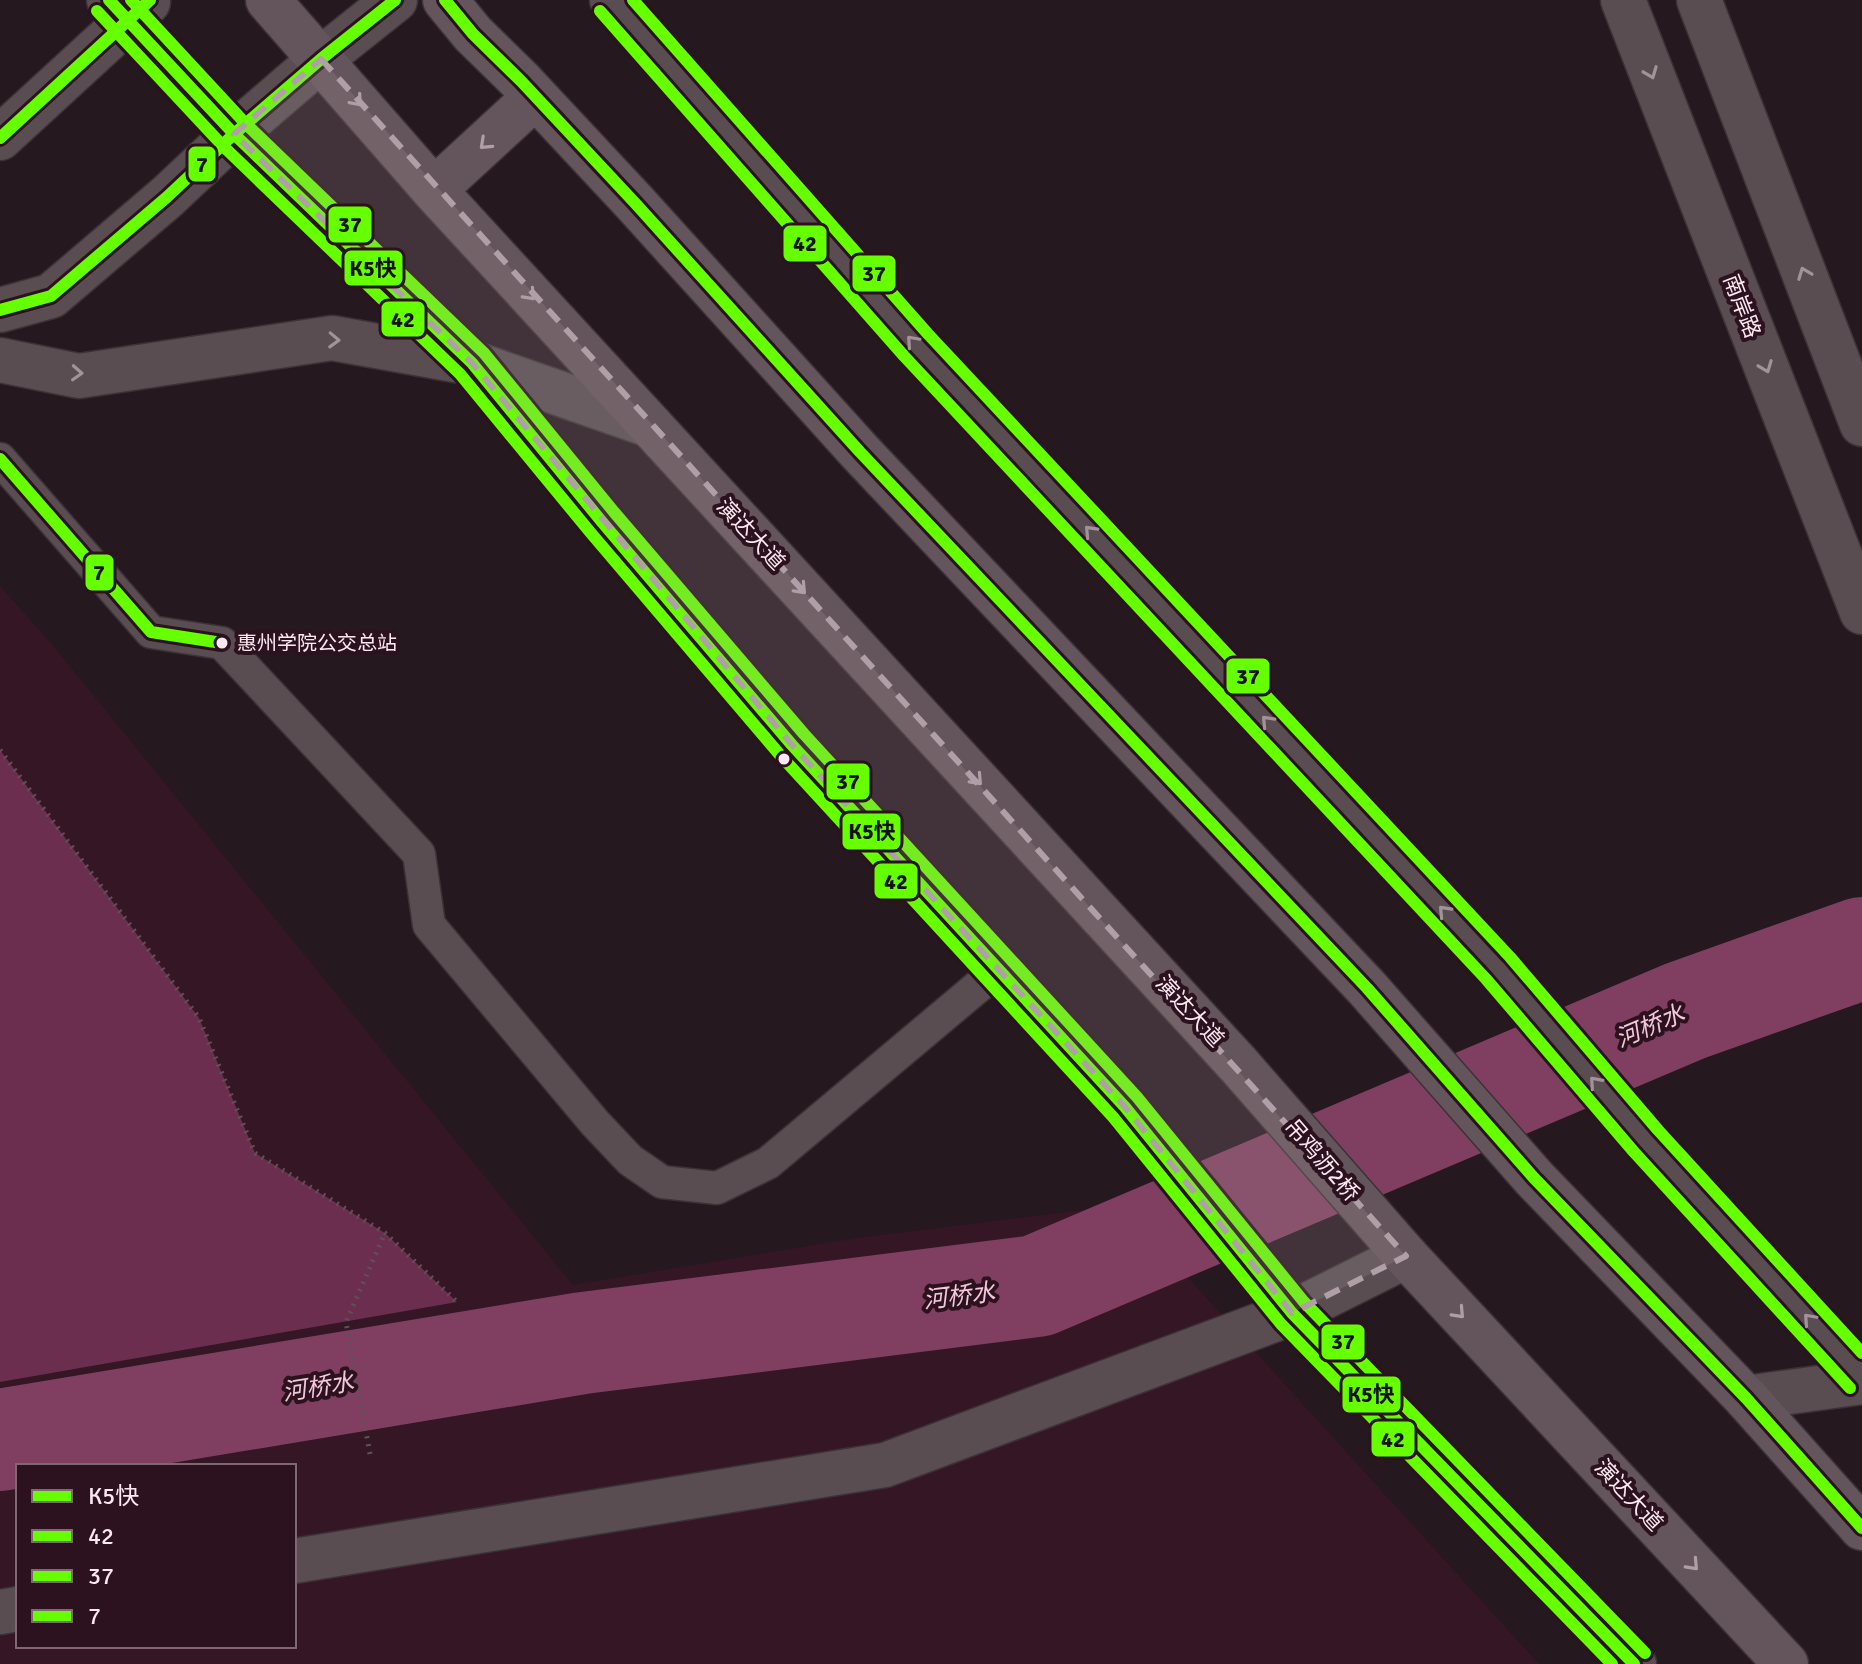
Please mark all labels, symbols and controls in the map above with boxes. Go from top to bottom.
one-way arrow [1641,65,1658,79]
one-way arrow [347,91,362,106]
one-way arrow [479,134,494,148]
line badge: 7 [187,145,217,183]
text: 7 [196,151,208,178]
line badge: 37 [327,205,373,244]
text: 37 [338,211,362,238]
line badge: 42 [782,224,828,263]
text: 42 [793,230,817,257]
line badge: K5快 [343,249,404,287]
line badge: 37 [851,254,897,293]
text: K5快 [349,255,397,282]
text: 37 [862,260,886,287]
one-way arrow [1797,267,1814,281]
street label: 南岸路 [1718,270,1766,342]
one-way arrow [520,285,535,300]
line badge: 42 [380,300,426,338]
text: 42 [391,306,415,333]
one-way arrow [328,332,340,349]
one-way arrow [908,335,922,350]
one-way arrow [1756,359,1773,373]
one-way arrow [71,365,83,382]
street label: 演达大道 [711,493,791,575]
one-way arrow [1084,526,1099,540]
line badge: 7 [84,553,115,592]
text: 7 [93,559,105,586]
one-way arrow [791,580,806,594]
place label: 惠州学院公交总站 [237,631,397,656]
marker: 惠州学院公交总站 [214,635,230,651]
line badge: 37 [1225,657,1271,695]
text: 37 [1236,663,1260,690]
one-way arrow [1262,716,1276,730]
unlabelled marker [776,751,792,767]
line badge: 37 [825,762,871,801]
text: 37 [836,768,860,795]
one-way arrow [967,771,982,785]
line badge: K5快 [841,812,902,851]
text: K5快 [848,818,896,845]
line badge: 42 [873,862,919,900]
text: 42 [884,868,908,895]
one-way arrow [1440,906,1454,921]
street label: 演达大道 [1150,970,1230,1052]
water label: 河桥水 [1611,998,1690,1054]
one-way arrow [1590,1076,1605,1091]
street label: 吊鸡沥2桥 [1279,1113,1365,1207]
water label: 河桥水 [921,1277,998,1315]
one-way arrow [1450,1304,1464,1318]
one-way arrow [1804,1314,1819,1328]
line badge: 37 [1320,1323,1366,1361]
text: 37 [1331,1328,1355,1355]
water label: 河桥水 [280,1366,357,1407]
line badge: K5快 [1341,1375,1402,1414]
text: K5快 [1347,1381,1395,1408]
line badge: 42 [1370,1420,1416,1458]
text: 42 [1381,1426,1405,1453]
street label: 演达大道 [1589,1454,1669,1536]
legend [16,1464,296,1648]
text: K5快 [88,1481,139,1511]
text: 42 [88,1521,114,1551]
one-way arrow [1684,1556,1699,1570]
text: 37 [88,1561,114,1591]
text: 7 [88,1601,101,1631]

